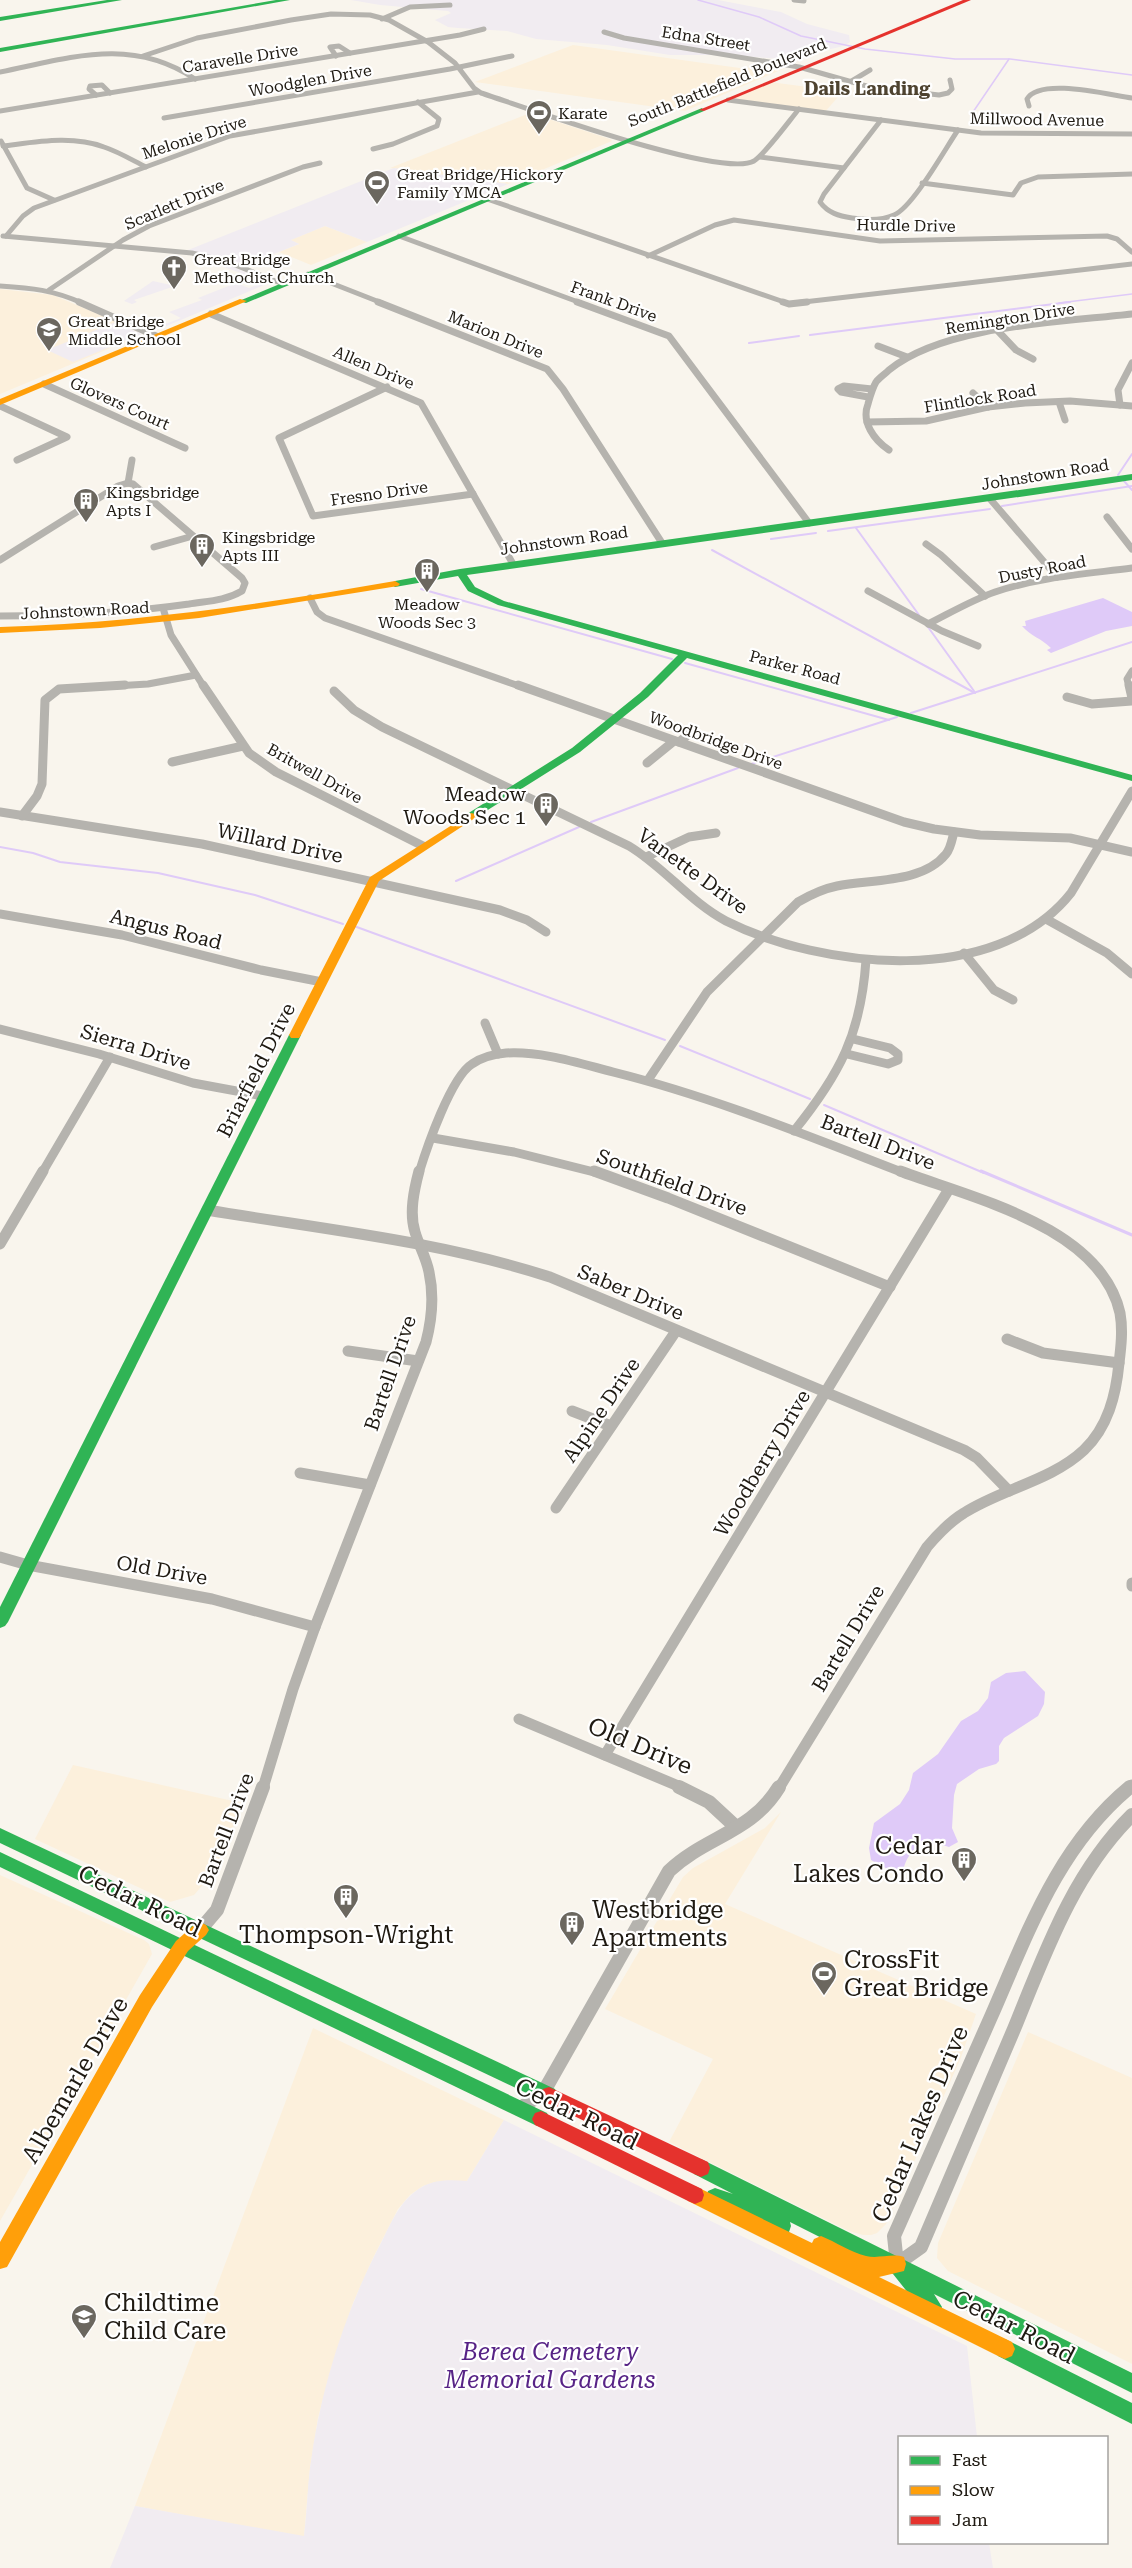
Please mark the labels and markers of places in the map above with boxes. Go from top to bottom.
sports icon: Karate [524,98,554,136]
place label: Karate [558,104,608,123]
place label: Great Bridge/Hickory Family YMCA [397,165,564,202]
sports icon: Great Bridge/Hickory Family YMCA [362,168,392,206]
place label: Great Bridge Methodist Church [194,250,334,287]
church icon: Great Bridge Methodist Church [159,253,189,291]
place label: Great Bridge Middle School [68,312,181,349]
school or university icon: Great Bridge Middle School [34,315,64,353]
place label: Kingsbridge Apts I [106,483,200,520]
building icon: Kingsbridge Apts I [71,486,101,524]
place label: Kingsbridge Apts III [222,528,316,565]
building icon: Kingsbridge Apts III [187,531,217,569]
building icon: Meadow Woods Sec 3 [412,556,442,594]
place label: Meadow Woods Sec 3 [378,595,476,632]
place label: Meadow Woods Sec 1 [403,782,526,829]
building icon: Meadow Woods Sec 1 [531,790,561,828]
place label: Cedar Lakes Condo [793,1832,944,1888]
building icon: Cedar Lakes Condo [949,1845,979,1883]
building icon: Thompson-Wright [331,1882,361,1920]
place label: Westbridge Apartments [592,1896,727,1952]
building icon: Westbridge Apartments [557,1909,587,1947]
place label: Thompson-Wright [239,1921,453,1949]
place label: CrossFit Great Bridge [844,1946,988,2002]
sports icon: CrossFit Great Bridge [809,1959,839,1997]
place label: Childtime Child Care [104,2289,226,2345]
school or university icon: Childtime Child Care [69,2302,99,2340]

